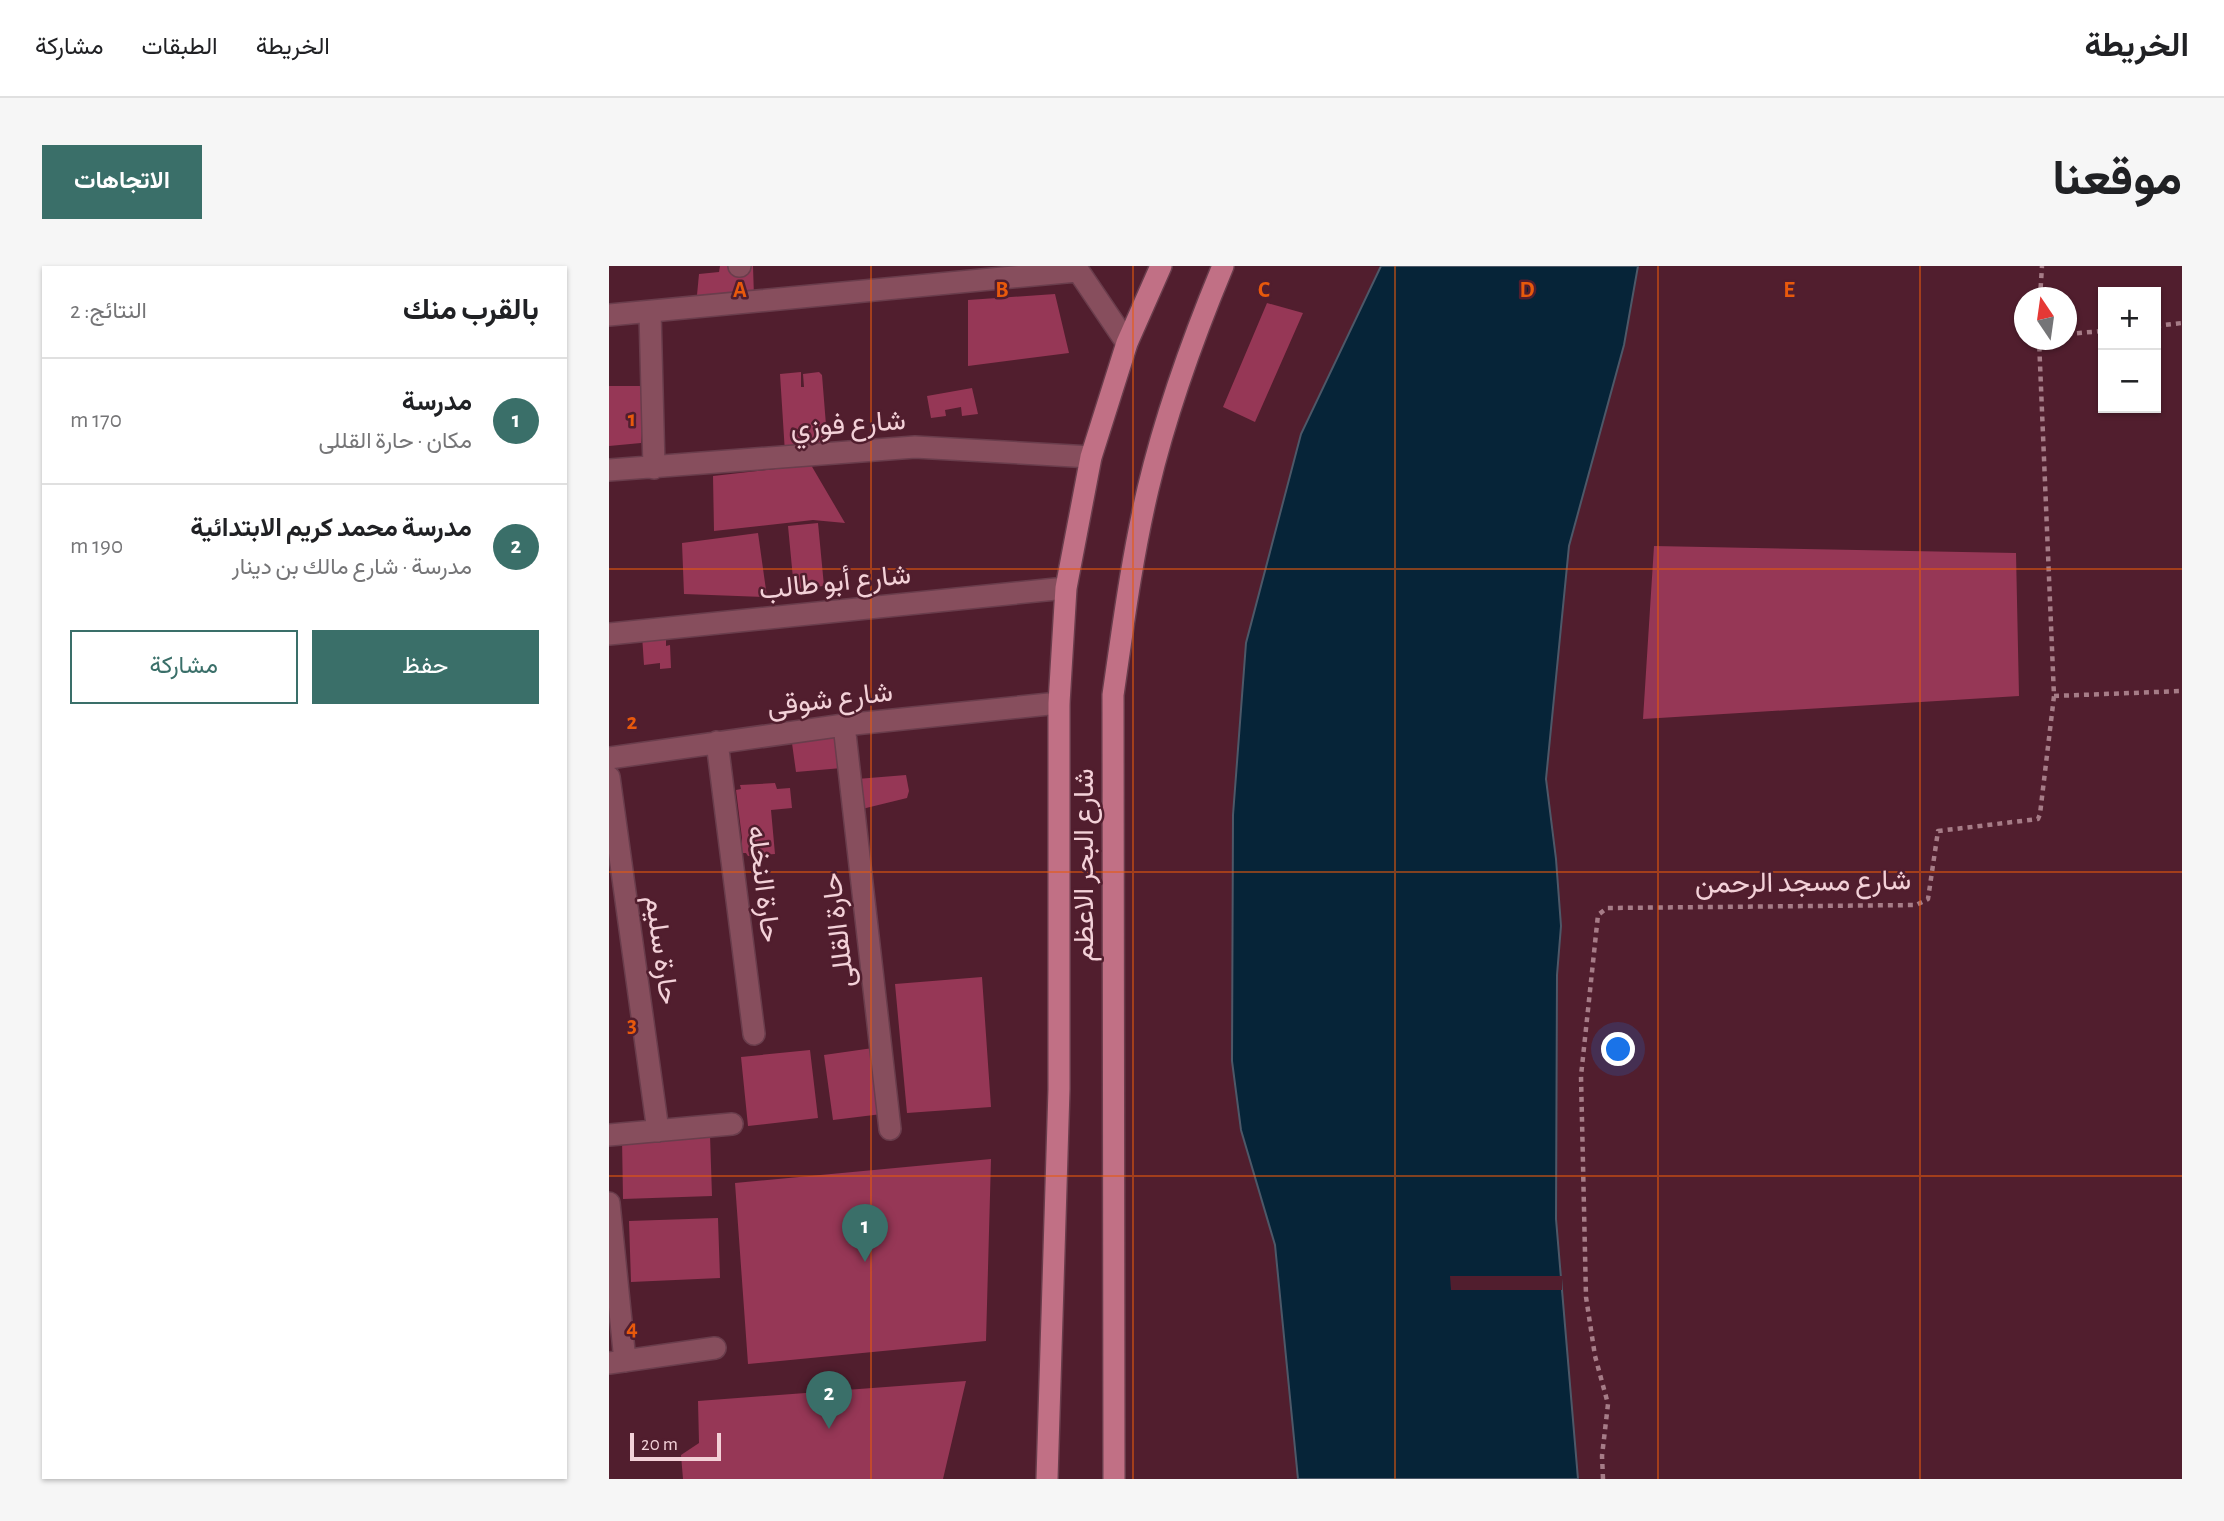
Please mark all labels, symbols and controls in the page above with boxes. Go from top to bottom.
text: الخريطة [2085,30,2189,63]
text: مشاركة [35,35,103,59]
text: الطبقات [141,35,218,59]
text: الخريطة [256,35,330,59]
button: الاتجاهات [42,145,202,219]
text: موقعنا [2052,155,2182,204]
text: A [733,279,747,302]
text: B [995,279,1009,302]
text: C [1258,279,1270,302]
text: D [1519,279,1535,302]
text: E [1783,279,1795,302]
north arrow [2014,287,2077,350]
map controls [2098,287,2161,413]
button: + [2098,287,2161,350]
text: بالقرب منك [403,295,539,325]
text: النتائج: 2 [70,300,147,323]
button: − [2098,350,2161,413]
text: مدرسة [402,389,472,415]
street label: شارع فوزي [789,407,907,450]
text: 1 [628,408,636,431]
text: 170 m [70,409,122,432]
text: 1 [512,409,520,432]
text: مكان · حارة القللى [319,430,472,453]
text: مدرسة محمد كريم الابتدائية [190,515,472,541]
text: 190 m [70,535,123,558]
text: 2 [511,535,521,558]
text: مدرسة · شارع مالك بن دينار [232,556,472,579]
street label: شارع أبو طالب [757,558,913,608]
button: مشاركة [70,630,298,704]
button: حفظ [312,630,539,704]
street label: شارع شوقى [766,678,895,725]
text: 2 [627,711,638,734]
street label: شارع البحر الاعظم [1071,768,1102,962]
street label: حارة النخله [740,824,784,944]
street label: شارع مسجد الرحمن [1695,867,1911,902]
street label: حارة القللى [818,871,862,989]
street label: حارة سليم [637,894,683,1007]
text: 3 [627,1014,637,1037]
your location [1601,1032,1635,1066]
pin: 1 [842,1204,888,1262]
text: 4 [626,1317,638,1340]
pin: 2 [806,1371,852,1429]
scale bar [630,1430,721,1462]
text: 20 m [641,1435,678,1454]

